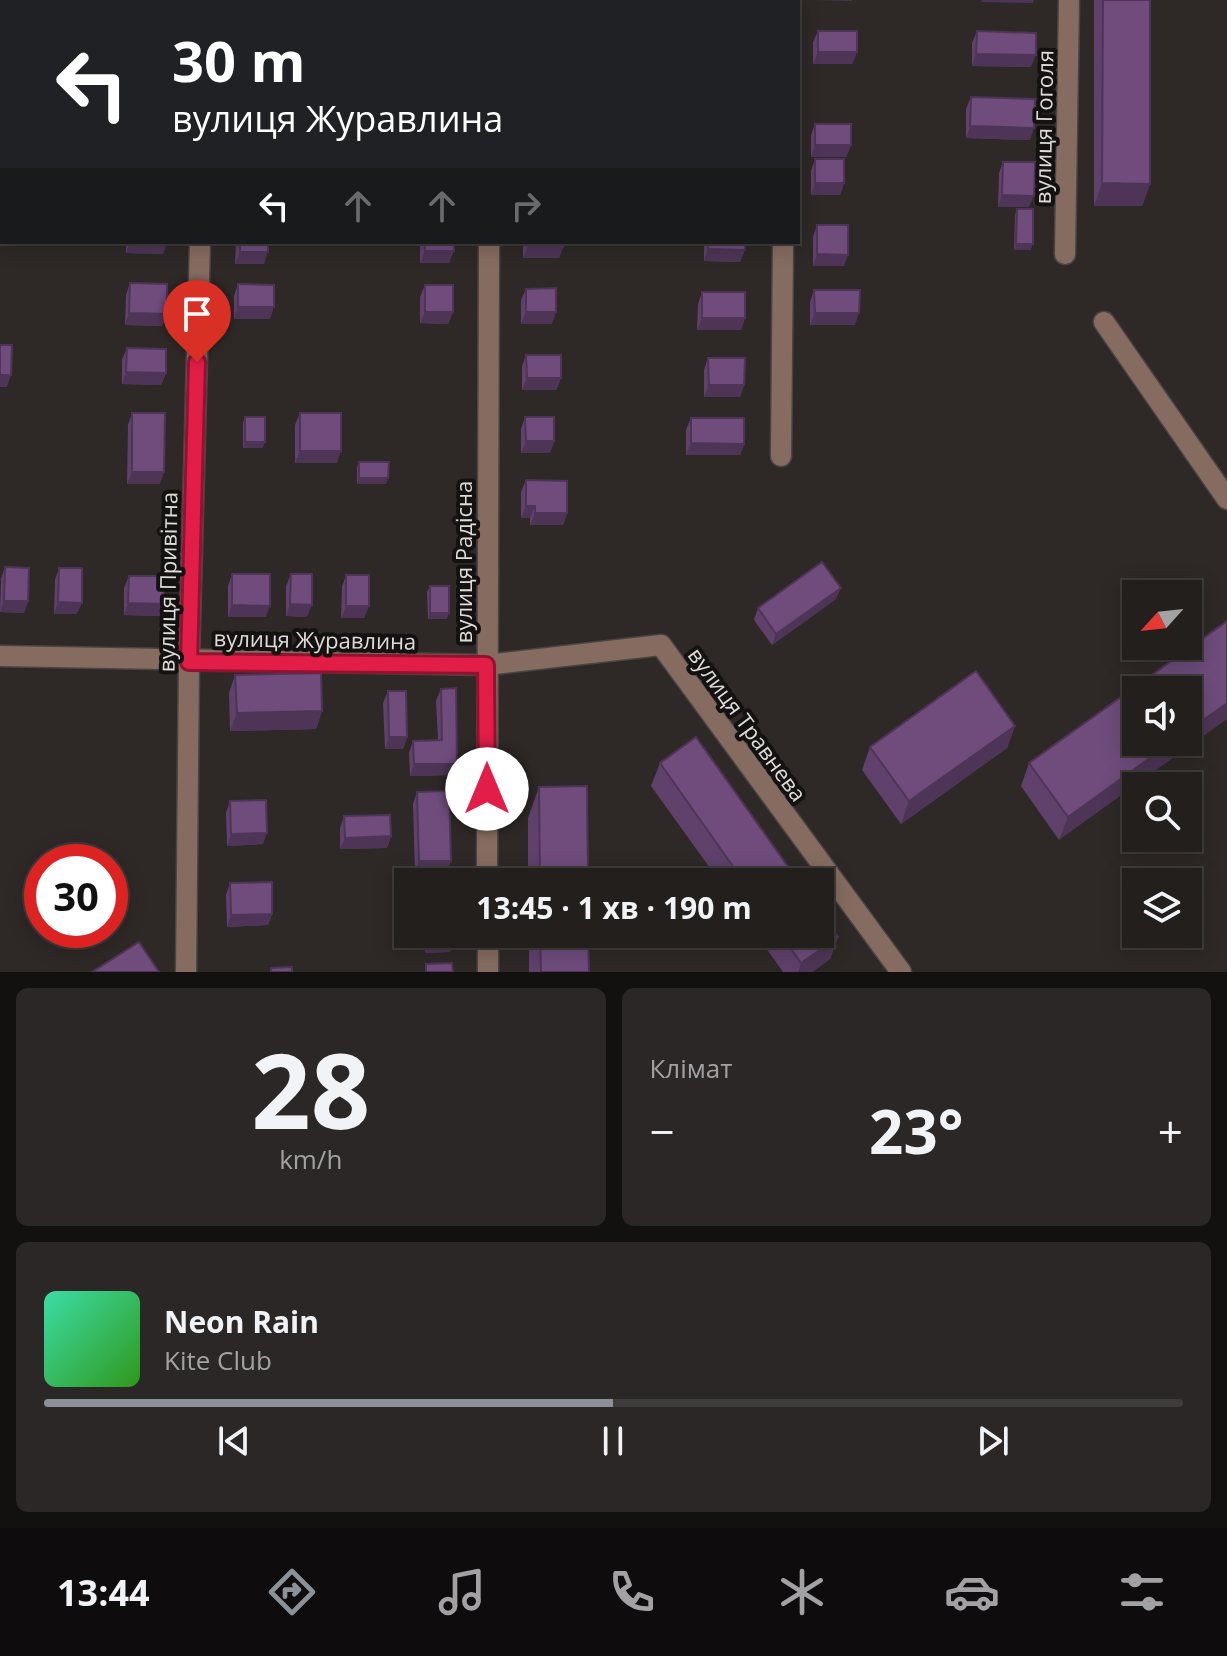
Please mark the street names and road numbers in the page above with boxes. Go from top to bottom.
street label: вулиця Гоголя [1027,50,1059,204]
street label: вулиця Радісна [448,481,478,643]
street label: вулиця Привітна [150,492,184,672]
street label: вулиця Журавлина [214,622,416,656]
street label: вулиця Травнева [682,641,814,807]

